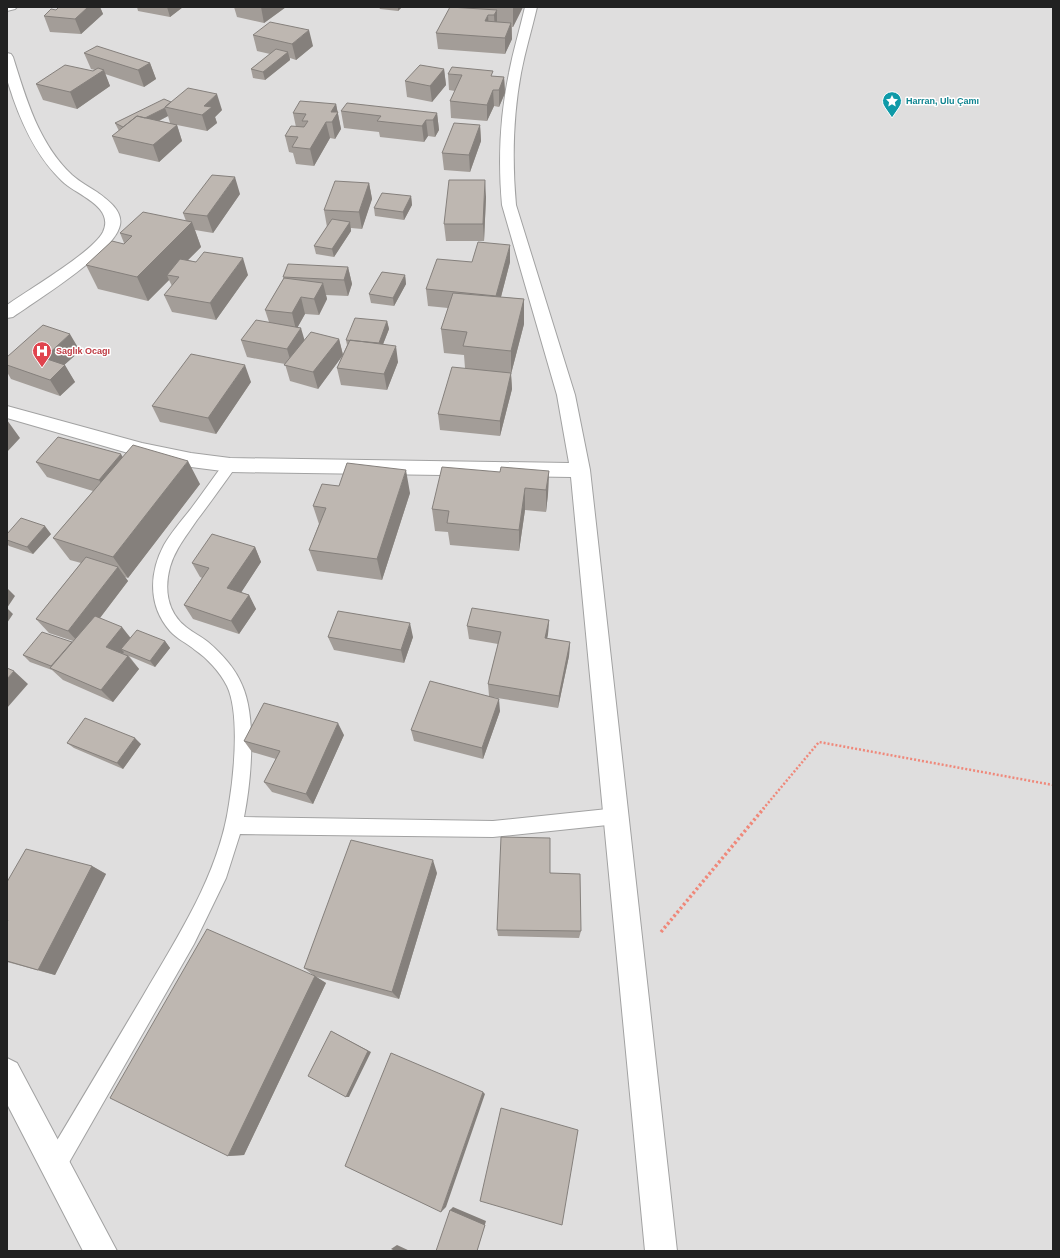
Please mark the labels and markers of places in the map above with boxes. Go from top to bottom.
place icon: Harran, Ulu Çamı [881,90,903,118]
place label: Harran, Ulu Çamı [906,96,979,106]
hospital icon: Saglık Ocagı [31,340,53,368]
place label: Saglık Ocagı [56,346,110,356]

